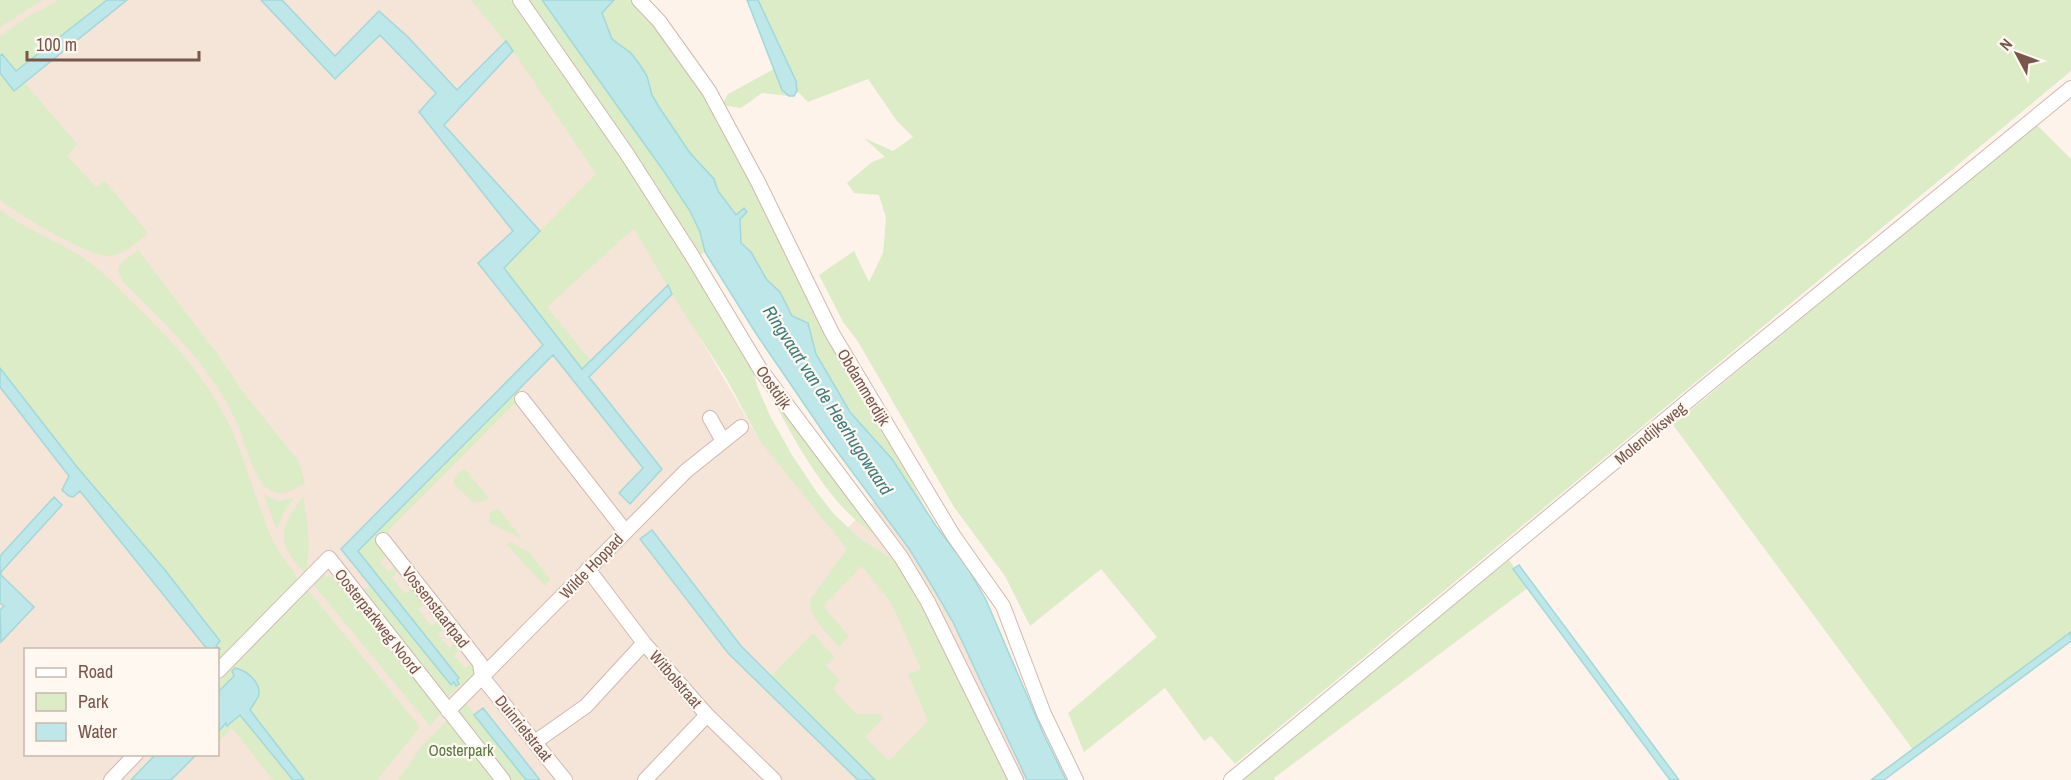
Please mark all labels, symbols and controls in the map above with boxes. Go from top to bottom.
scale bar [27,24,200,62]
north arrow [1987,24,2047,84]
text: 100 m [36,32,77,57]
text: N [1994,33,2017,55]
water label: Ringvaart van de Heerhugowaard [757,300,899,500]
street label: Obdammerdijk [832,344,896,430]
street label: Oostdijk [751,361,797,413]
street label: Molendijksweg [1610,396,1691,469]
street label: Wilde Hoppad [554,528,628,604]
street label: Vossenstaartpad [397,562,475,652]
street label: Oosterparkweg Noord [330,564,426,678]
street label: Witbolstraat [645,645,707,713]
legend [24,648,219,756]
text: Road [78,659,113,684]
text: Park [78,689,109,714]
street label: Duinrietstraat [490,690,558,766]
text: Water [78,719,117,744]
park label: Oosterpark [429,739,494,761]

